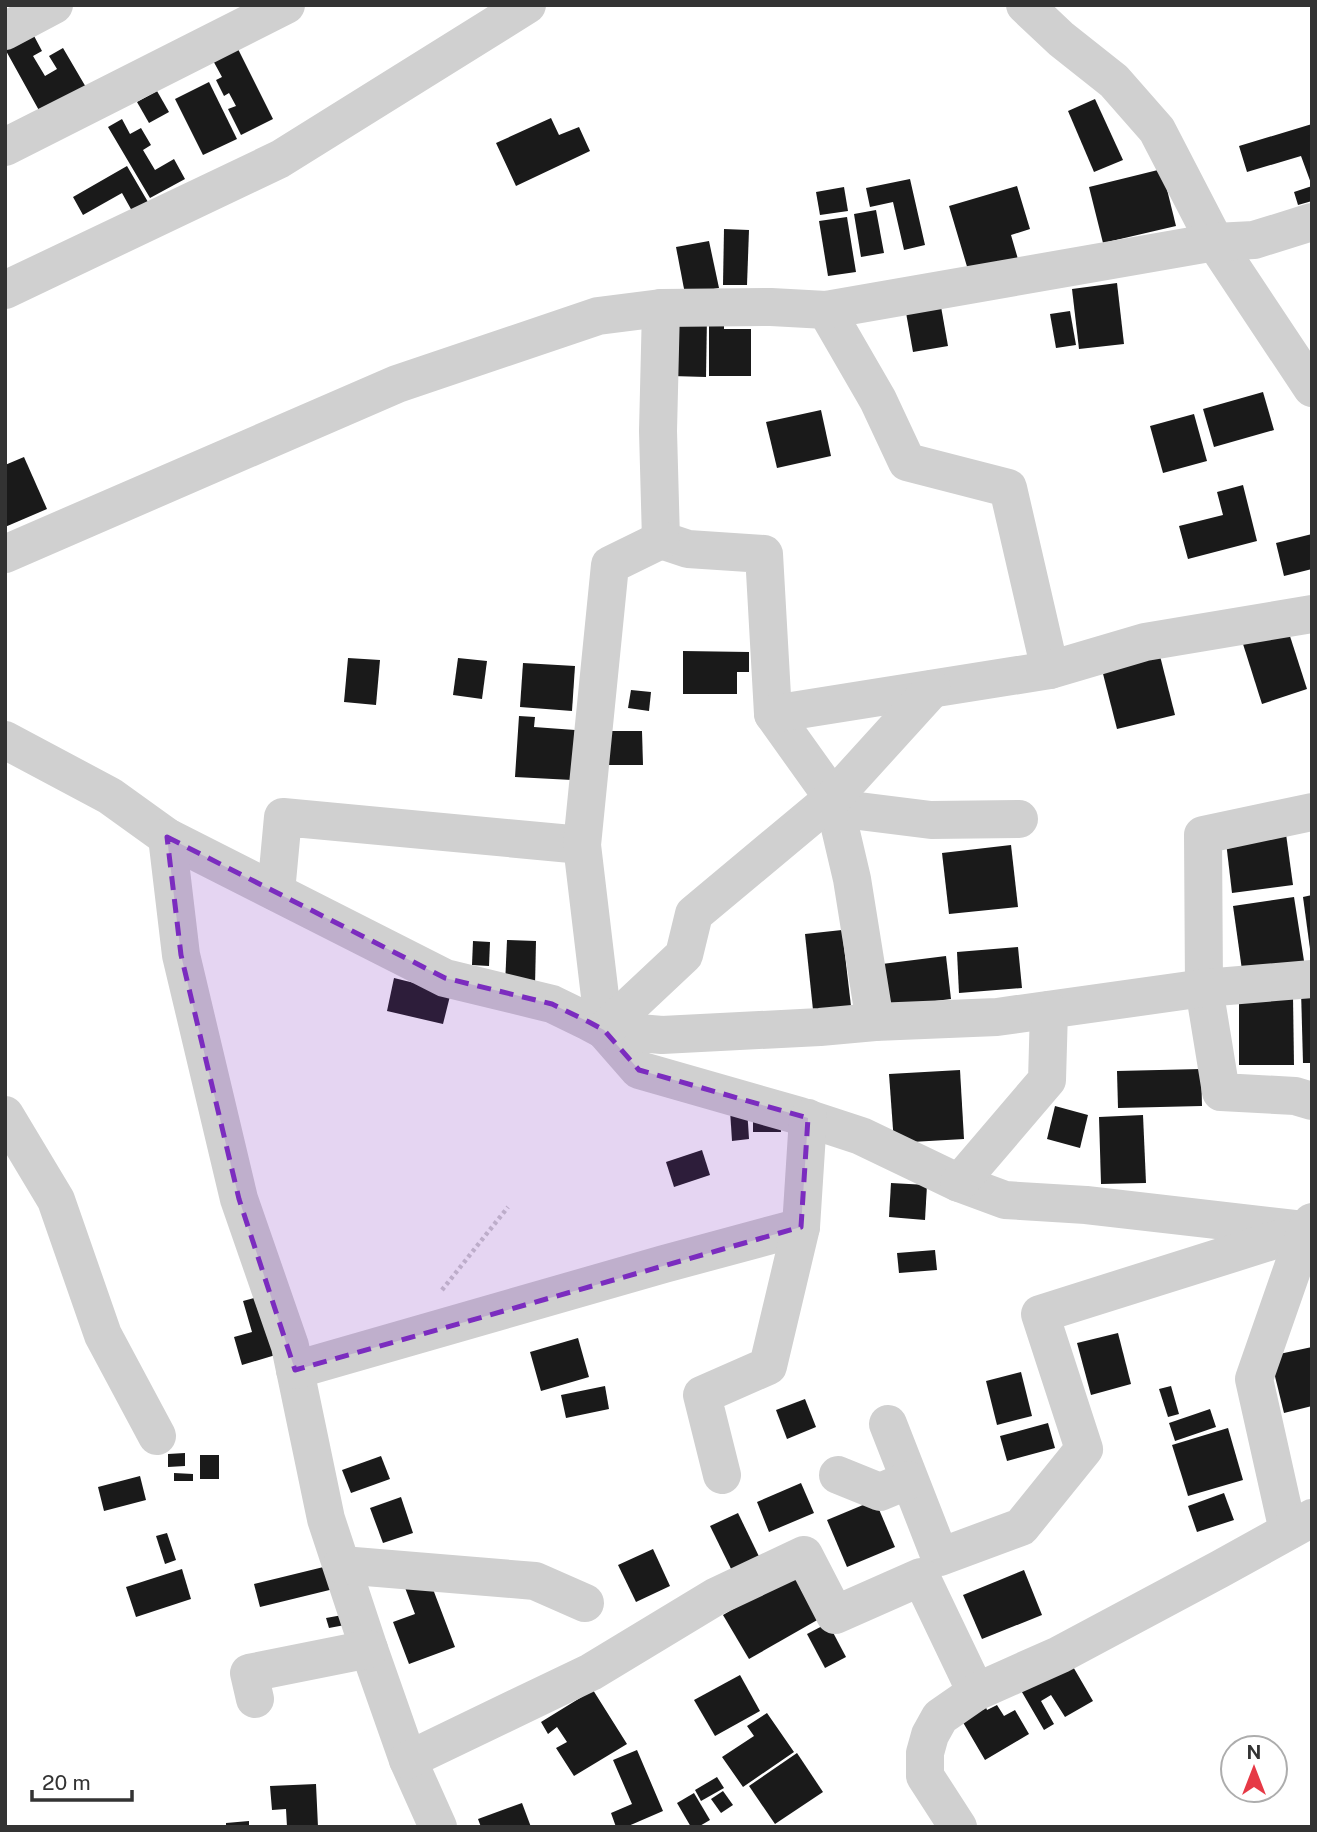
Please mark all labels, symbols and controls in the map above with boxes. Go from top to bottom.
north arrow [1219,1734,1289,1804]
text: N [1247,1741,1261,1763]
scale bar [32,1758,131,1802]
text: 20 m [42,1770,91,1795]

